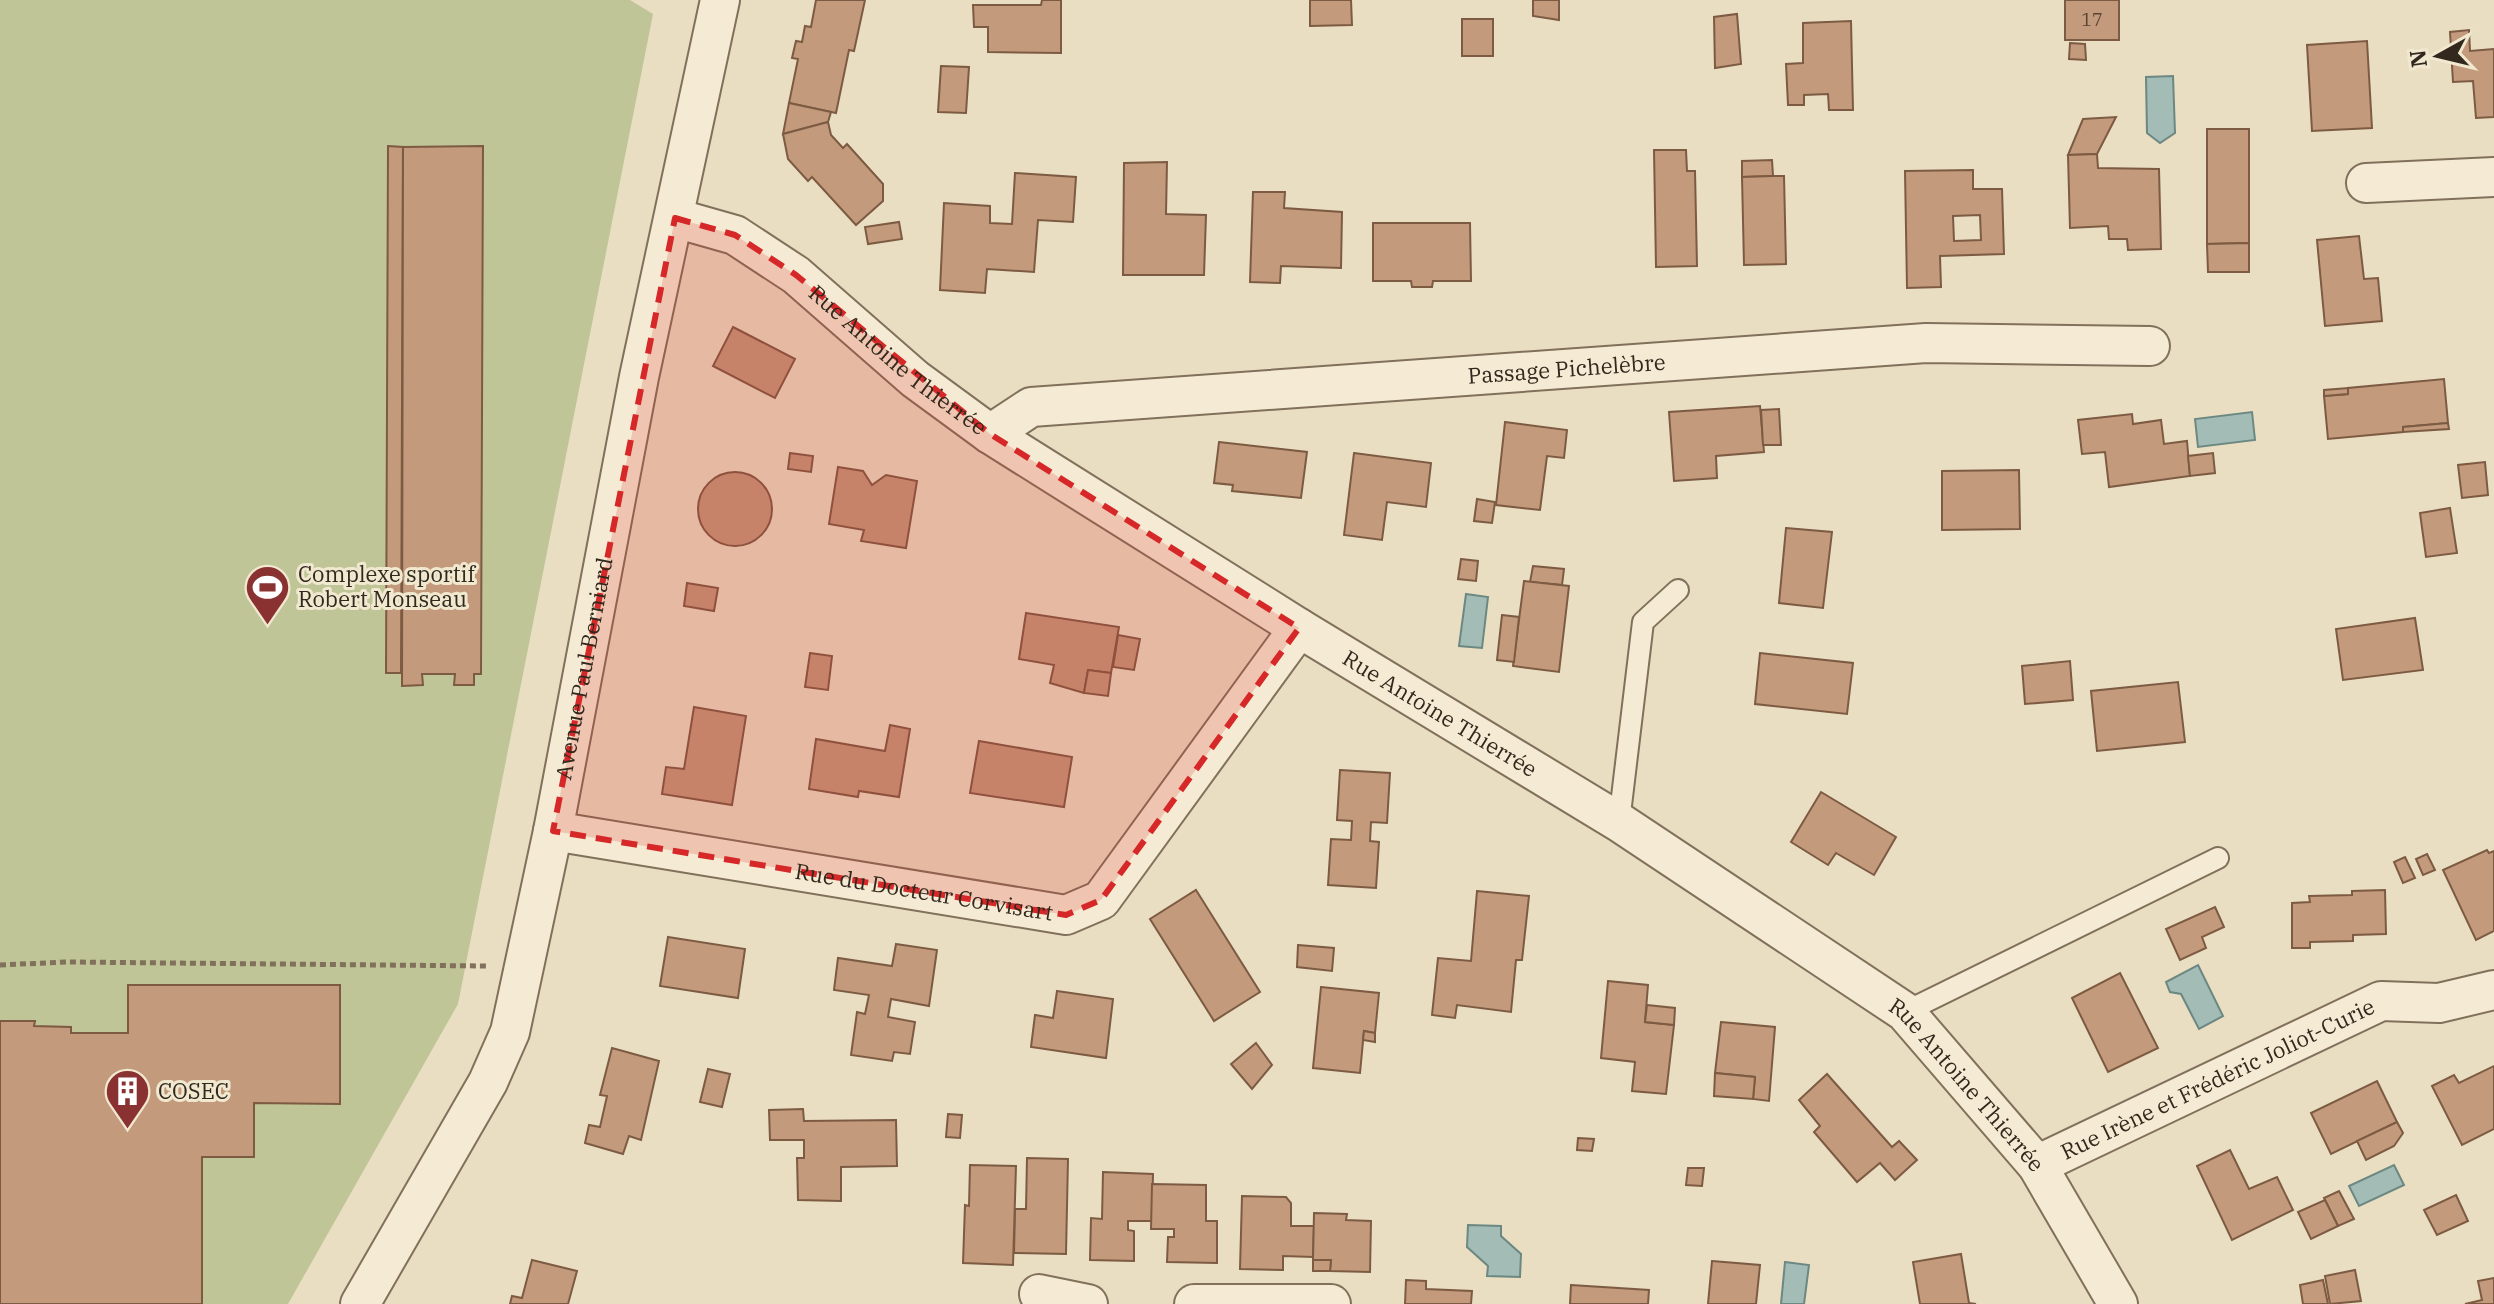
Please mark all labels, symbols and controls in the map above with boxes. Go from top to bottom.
house number: 17 [2081,8,2103,31]
north arrow [2398,16,2478,96]
text: N [2402,48,2433,69]
street label: Rue Antoine Thierrée [803,278,993,441]
street label: Passage Pichelèbre [1467,347,1666,390]
street label: Avenue Paul Berniard [548,555,619,782]
place label: Complexe sportif Robert Monseau [298,559,476,613]
sports icon: Complexe sportif Robert Monseau [243,563,291,626]
street label: Rue Antoine Thierrée [1338,643,1543,783]
street label: Rue du Docteur Corvisart [793,856,1056,927]
street label: Rue Antoine Thierrée [1884,991,2051,1177]
street label: Rue Irène et Frédéric Joliot-Curie [2056,991,2379,1166]
building icon: COSEC [103,1067,151,1130]
place label: COSEC [158,1076,229,1105]

